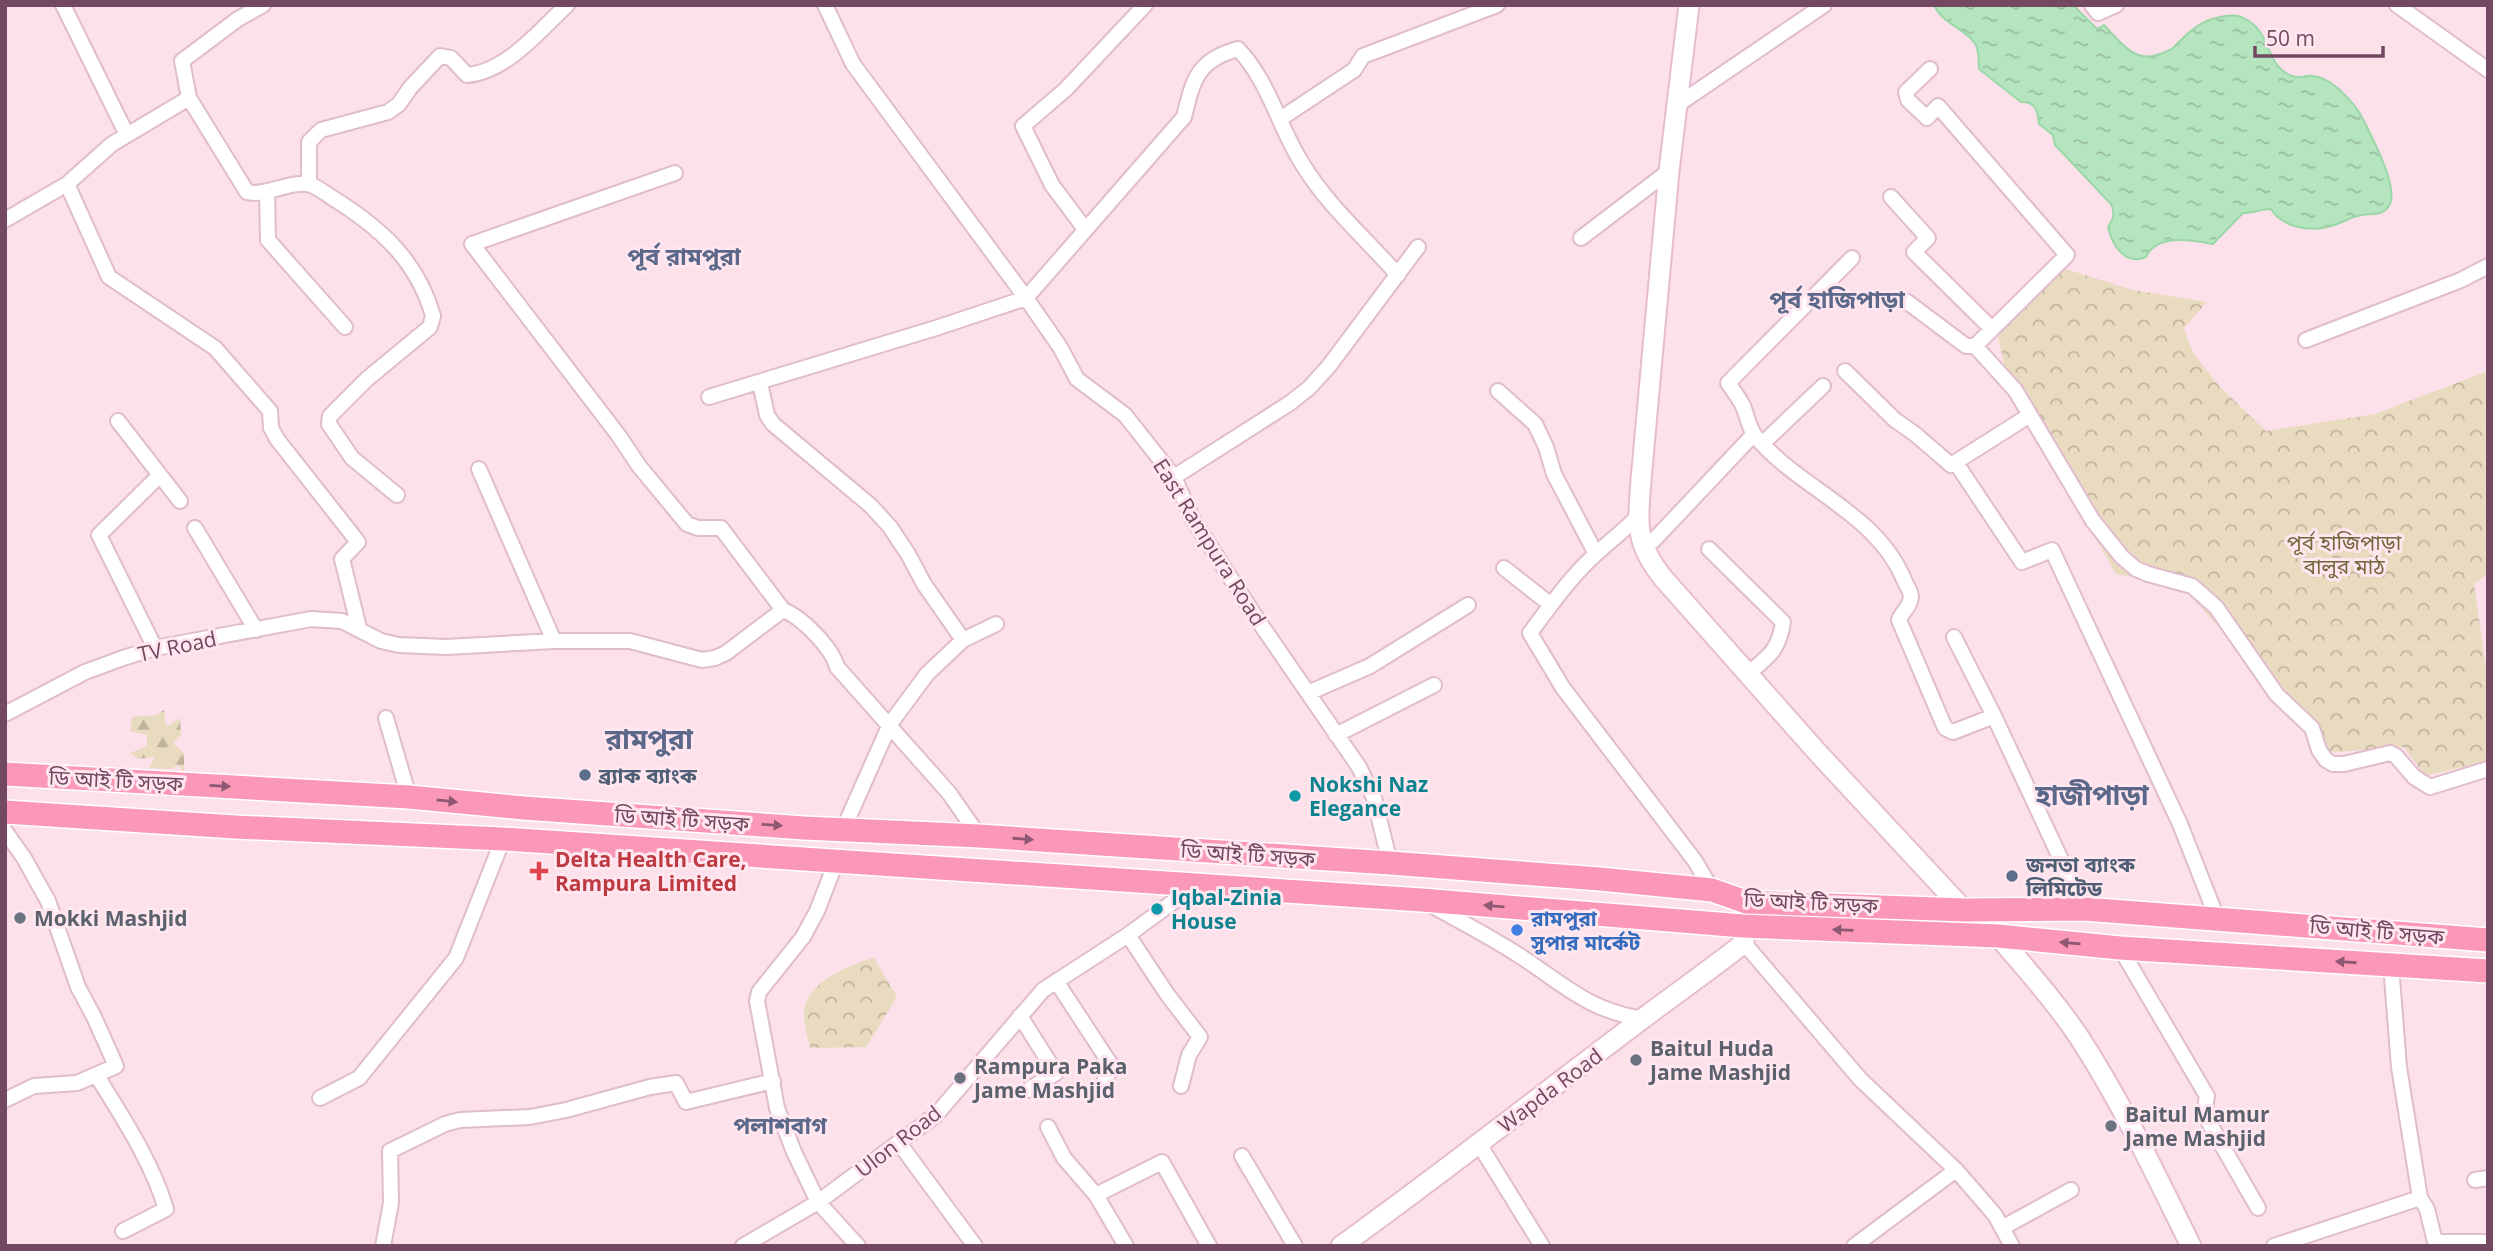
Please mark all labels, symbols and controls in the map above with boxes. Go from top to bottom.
scale bar [2255,14,2383,58]
text: 50 m [2266,24,2315,52]
district label: পূর্ব রামপুরা [627,239,742,272]
district label: পূর্ব হাজিপাড়া [1769,282,1906,315]
street label: East Rampura Road [1147,453,1273,631]
park label: পূর্ব হাজিপাড়া বালুর মাঠ [2287,528,2402,580]
street label: TV Road [135,624,219,668]
district label: রামপুরা [604,719,694,757]
place label: ব্র্যাক ব্যাংক [598,761,698,789]
street label: ডি আই টি সড়ক [47,762,185,798]
marker: ব্র্যাক ব্যাংক [577,767,593,783]
place label: Nokshi Naz Elegance [1309,770,1428,822]
district label: হাজীপাড়া [2034,775,2150,813]
one-way arrow [209,781,231,792]
marker: Nokshi Naz Elegance [1287,788,1303,804]
one-way arrow [436,795,458,806]
street label: ডি আই টি সড়ক [613,800,751,838]
one-way arrow [761,820,783,831]
one-way arrow [1013,834,1035,845]
street label: ডি আই টি সড়ক [1179,835,1317,873]
place label: Delta Health Care, Rampura Limited [555,845,747,897]
place label: জনতা ব্যাংক লিমিটেড [2025,850,2136,902]
marker: Delta Health Care, Rampura Limited [529,861,549,881]
marker: জনতা ব্যাংক লিমিটেড [2004,868,2020,884]
place label: Iqbal-Zinia House [1171,883,1282,935]
street label: ডি আই টি সড়ক [1742,884,1880,920]
one-way arrow [1483,900,1505,911]
marker: Iqbal-Zinia House [1149,901,1165,917]
place label: Mokki Mashjid [34,904,188,932]
place label: রামপুরা সুপার মার্কেট [1530,904,1641,956]
marker: Mokki Mashjid [12,910,28,926]
street label: ডি আই টি সড়ক [2308,911,2446,951]
marker: রামপুরা সুপার মার্কেট [1509,922,1525,938]
one-way arrow [1832,925,1854,936]
one-way arrow [2059,937,2081,948]
one-way arrow [2335,956,2357,967]
place label: Baitul Huda Jame Mashjid [1648,1034,1791,1086]
street label: Wapda Road [1492,1042,1608,1138]
place label: Rampura Paka Jame Mashjid [972,1052,1128,1104]
marker: Baitul Huda Jame Mashjid [1628,1052,1644,1068]
marker: Rampura Paka Jame Mashjid [952,1070,968,1086]
street label: Ulon Road [849,1099,947,1183]
place label: Baitul Mamur Jame Mashjid [2123,1100,2270,1152]
district label: পলাশবাগ [733,1109,828,1141]
marker: Baitul Mamur Jame Mashjid [2103,1118,2119,1134]

